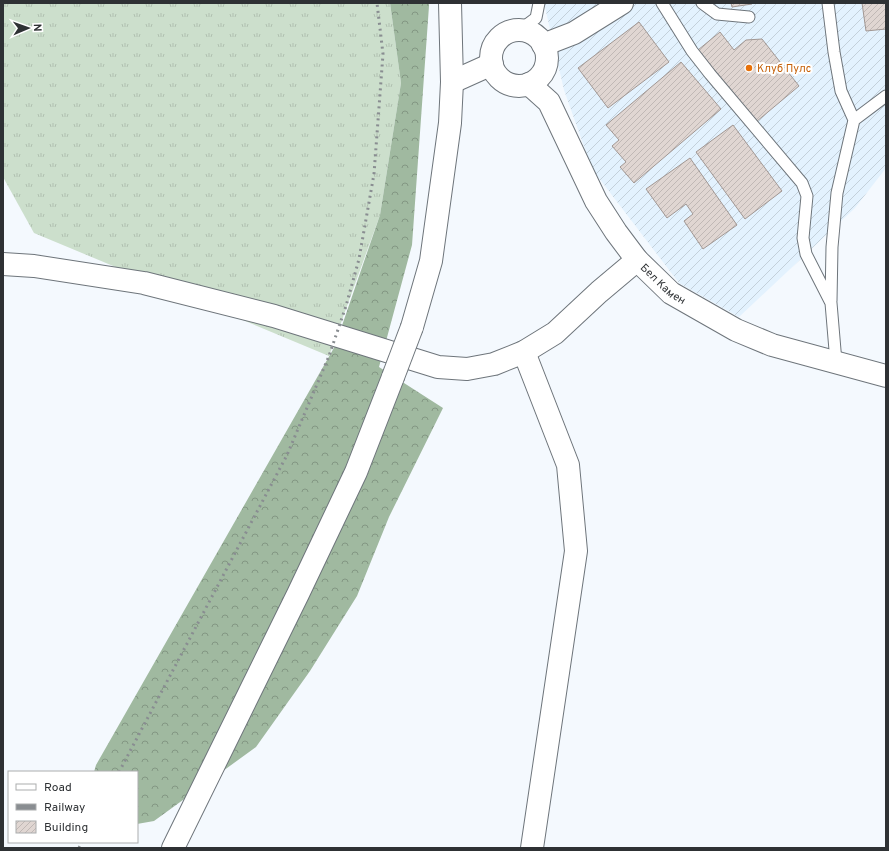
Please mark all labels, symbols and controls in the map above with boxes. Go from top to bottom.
north arrow [8,8,48,48]
text: N [30,23,44,32]
place label: Клуб Пулс [757,62,811,76]
marker: Клуб Пулс [744,63,754,73]
street label: Бел Камен [637,261,688,308]
legend [8,771,138,843]
text: Road [44,780,72,796]
text: Railway [44,800,85,816]
text: Building [44,820,88,836]

